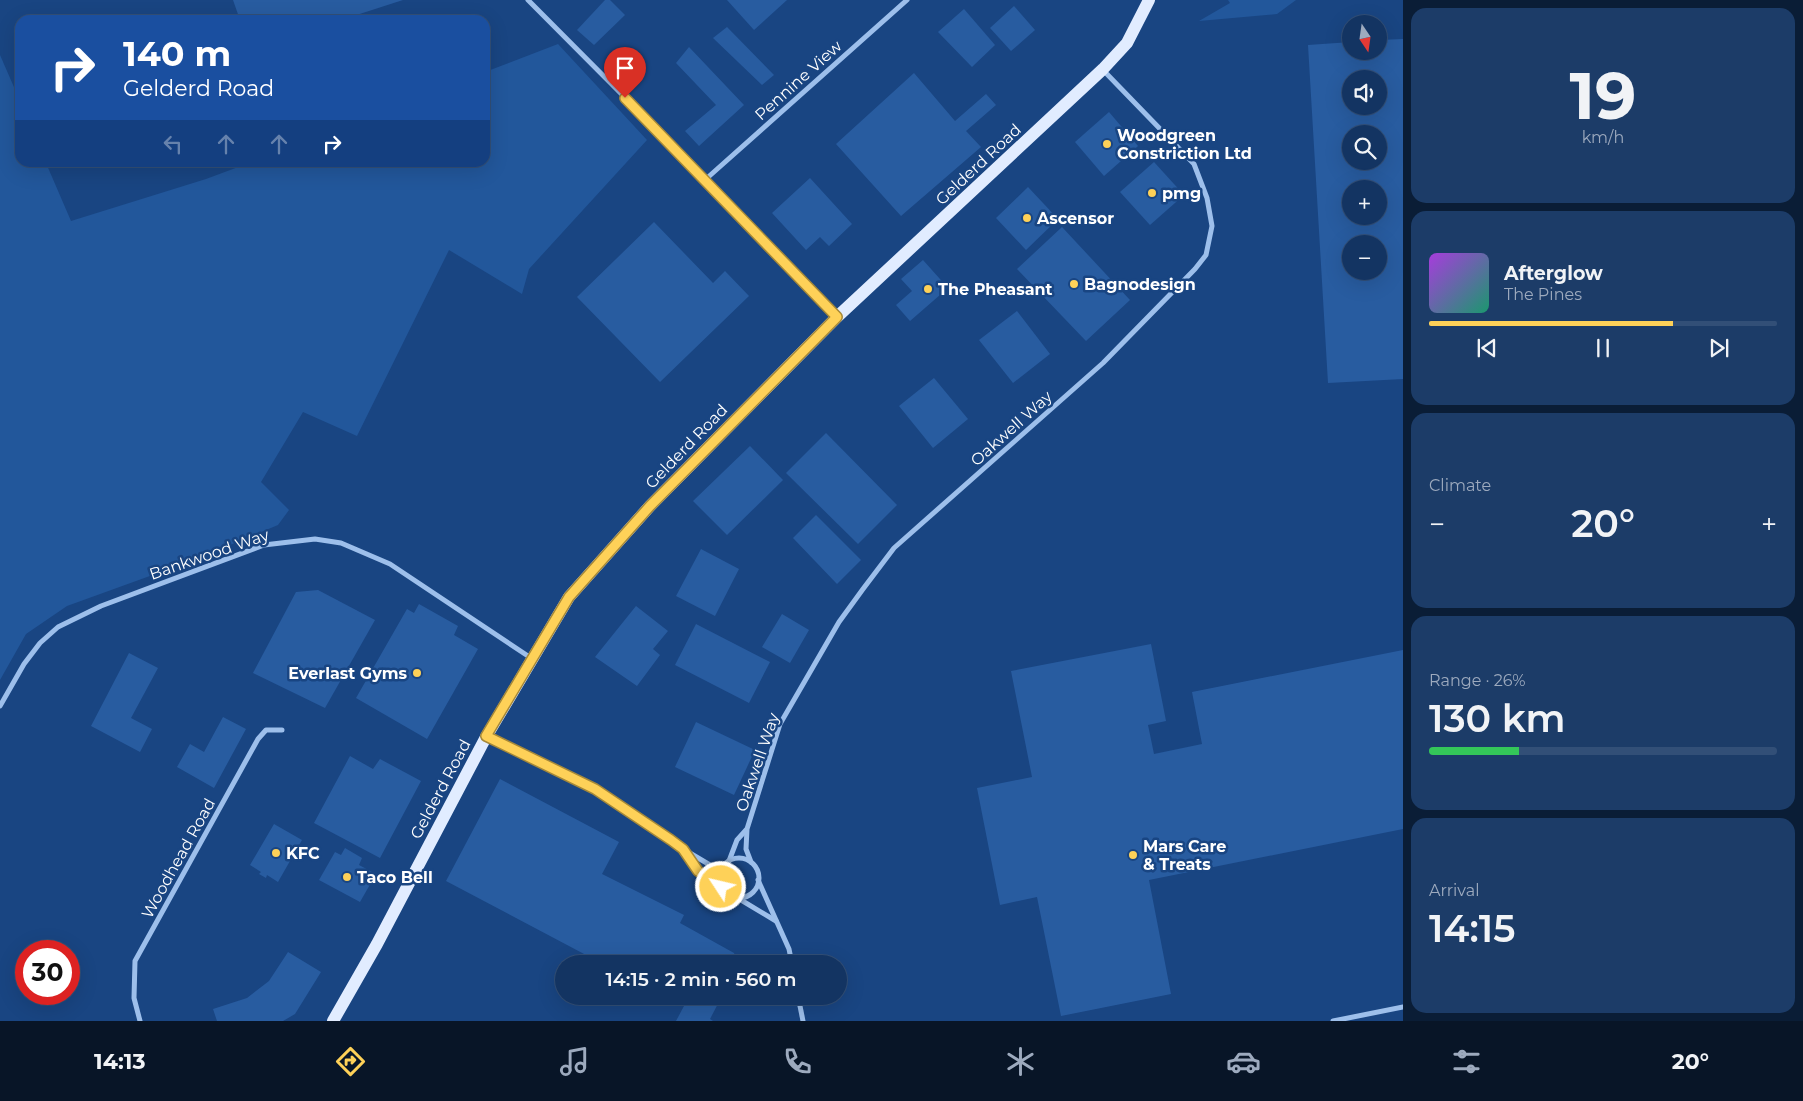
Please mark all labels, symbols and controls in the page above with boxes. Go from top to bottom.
north arrow [1342,15,1388,60]
map controls [1342,15,1387,280]
text: 140 m [123,32,231,75]
icon: right [40,35,105,100]
street label: Pennine View [751,36,846,124]
pin [604,47,646,98]
icon: arrive [611,54,639,82]
text: 19 [1570,56,1636,135]
button: sound [1342,70,1387,115]
text: Gelderd Road [123,75,274,102]
street label: Gelderd Road [932,120,1025,209]
button: search [1342,125,1387,170]
place label: Woodgreen Constriction Ltd [1117,126,1252,163]
text: km/h [1582,128,1624,147]
icon: left [159,130,187,158]
icon: ahead [212,130,240,158]
icon: ahead [265,130,293,158]
icon: right [318,130,346,158]
marker: Woodgreen Constriction Ltd [1101,138,1113,150]
button: + [1342,180,1387,225]
place label: pmg [1162,184,1201,203]
marker: pmg [1146,187,1158,199]
place label: Ascensor [1036,209,1114,228]
marker: Ascensor [1021,212,1033,224]
button: − [1342,235,1387,280]
text: Afterglow [1504,262,1603,285]
place label: Bagnodesign [1084,275,1196,294]
marker: Bagnodesign [1068,278,1080,290]
place label: The Pheasant [938,280,1053,299]
marker: The Pheasant [922,283,934,295]
text: The Pines [1504,285,1582,304]
icon: previous [1473,334,1501,362]
icon: pause [1589,334,1617,362]
icon: next [1705,334,1733,362]
street label: Oakwell Way [967,387,1056,470]
street label: Gelderd Road [641,400,731,492]
text: Climate [1429,476,1491,495]
text: 20° [1571,500,1635,547]
text: − [1429,507,1445,541]
text: + [1761,507,1777,541]
street label: Bankwood Way [147,525,272,584]
place label: Everlast Gyms [288,664,407,683]
marker: Everlast Gyms [411,667,423,679]
text: Range · 26% [1429,671,1526,690]
text: 130 km [1429,695,1566,742]
street label: Oakwell Way [732,710,783,814]
street label: Gelderd Road [406,736,475,842]
street label: Woodhead Road [138,795,219,922]
place label: Mars Care & Treats [1143,837,1226,874]
place label: KFC [286,844,320,863]
marker: KFC [270,847,282,859]
marker: Mars Care & Treats [1127,849,1139,861]
position arrow [694,860,746,912]
place label: Taco Bell [357,868,433,887]
marker: Taco Bell [341,871,353,883]
text: Arrival [1429,881,1479,900]
text: 14:15 [1429,905,1516,952]
speed limit sign: 30 [15,940,80,1005]
text: 14:15 · 2 min · 560 m [606,968,796,991]
icon: directions [333,1044,368,1079]
icon: music [557,1044,592,1079]
icon: phone [780,1044,815,1079]
icon: climate [1003,1044,1038,1079]
icon: car [1226,1044,1261,1079]
icon: filters [1449,1044,1484,1079]
text: 14:13 [94,1048,145,1075]
text: 20° [1672,1048,1709,1075]

